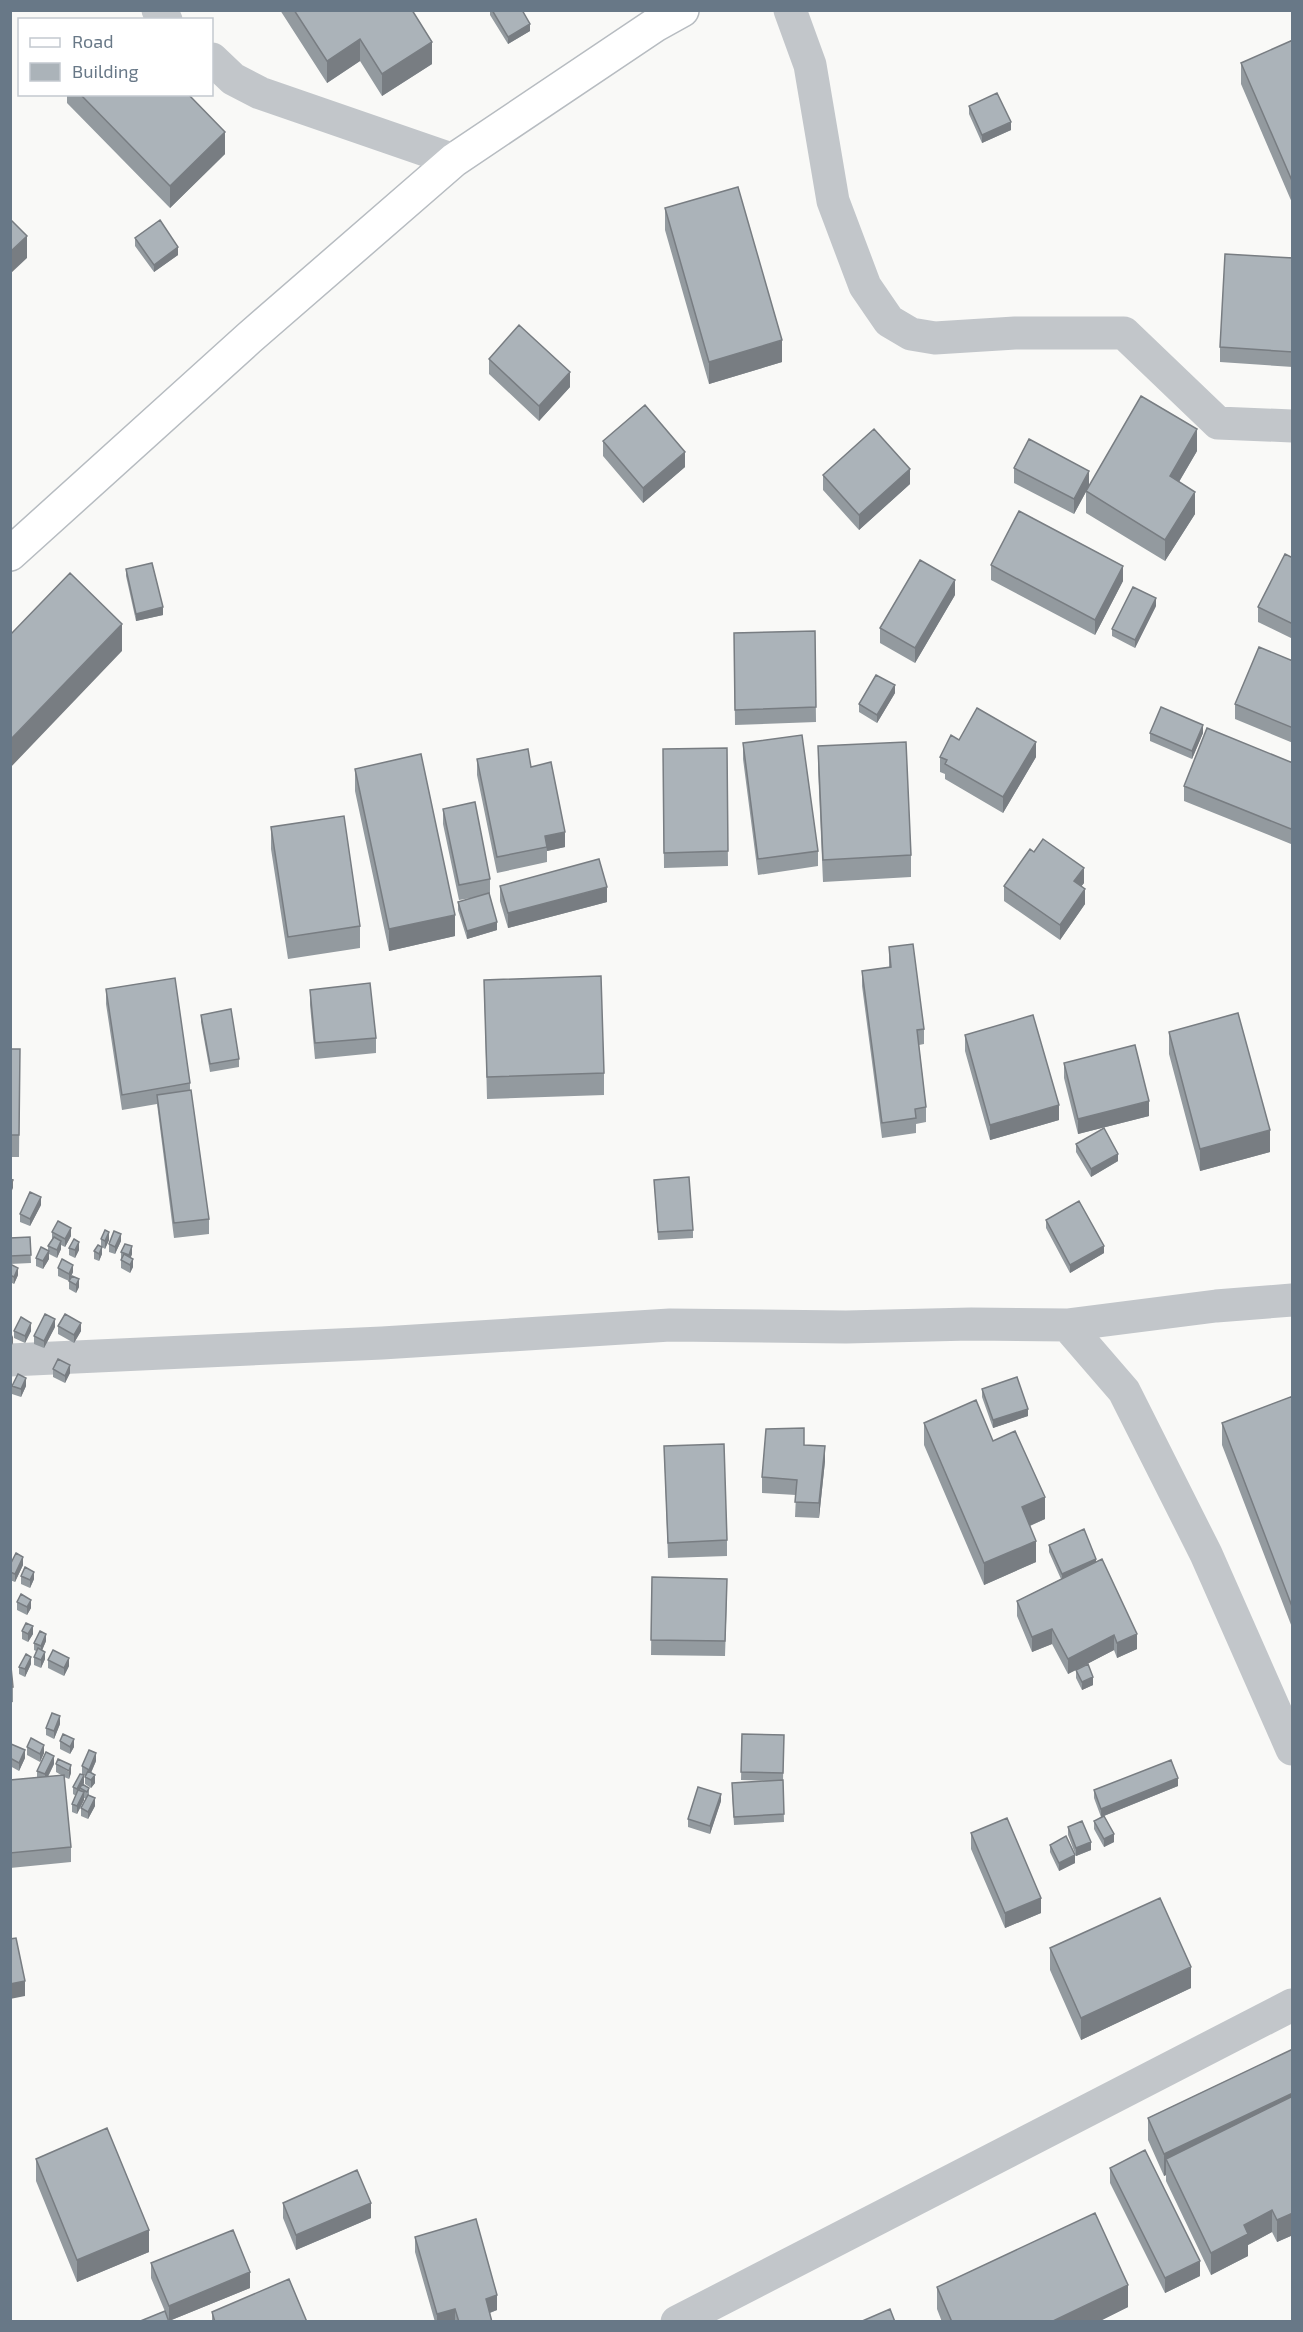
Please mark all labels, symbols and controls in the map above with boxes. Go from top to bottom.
legend [18,18,213,96]
text: Road [72,30,113,52]
text: Building [72,60,139,82]

